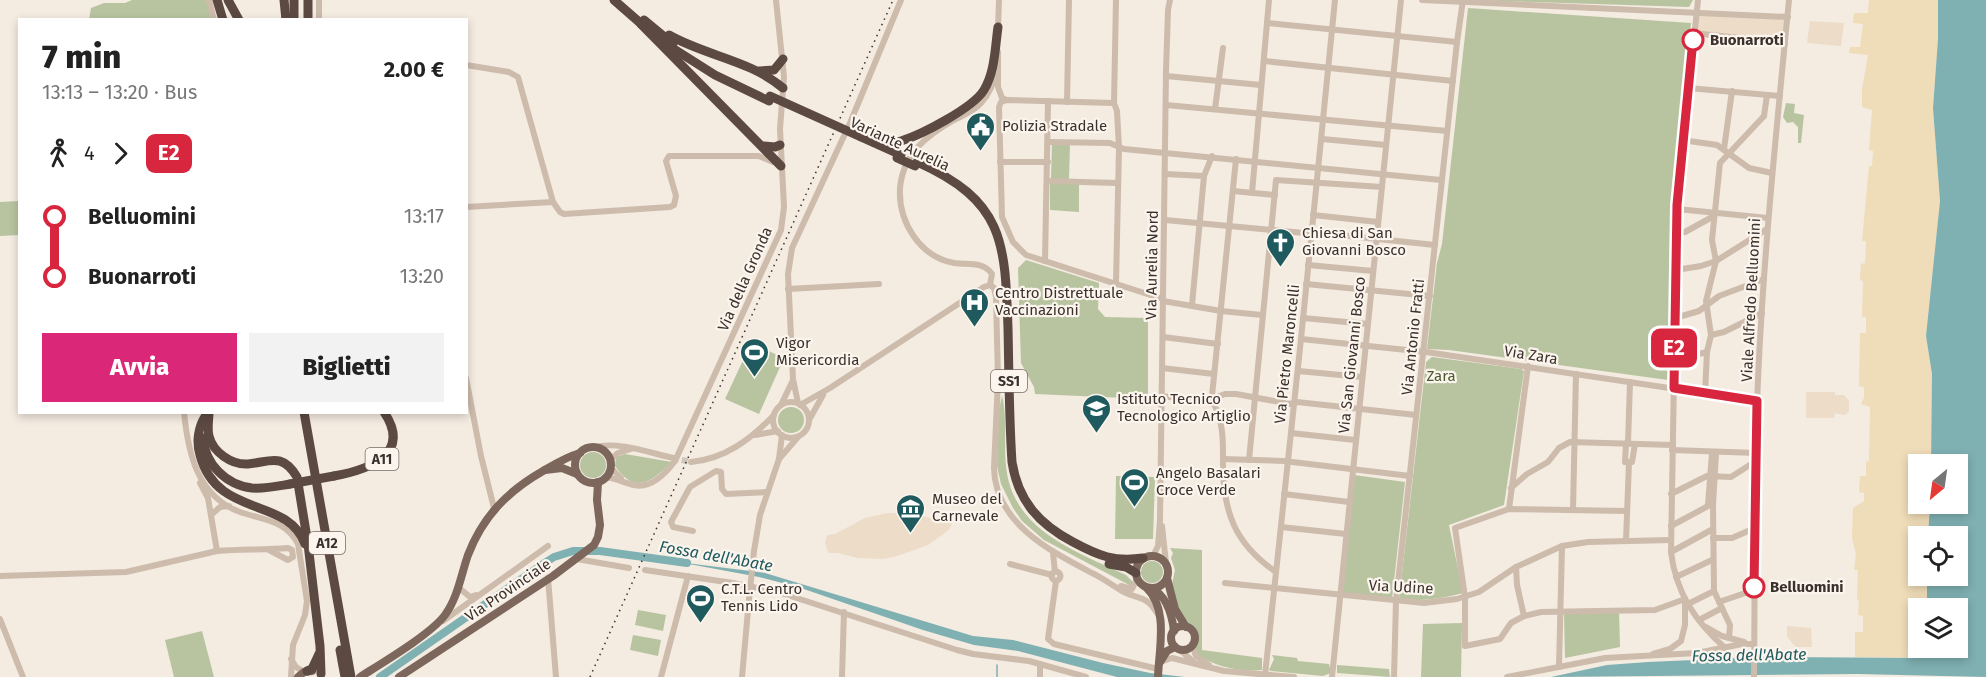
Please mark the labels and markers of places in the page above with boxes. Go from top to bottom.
marker: Buonarroti [1682,29,1704,51]
place label: Buonarroti [1710,31,1784,49]
public building icon: Polizia Stradale [965,110,997,152]
place label: Polizia Stradale [1002,117,1107,135]
place label: Chiesa di San Giovanni Bosco [1302,224,1406,259]
church icon: Chiesa di San Giovanni Bosco [1265,226,1297,268]
place label: Centro Distrettuale Vaccinazioni [995,284,1123,319]
hospital icon: Centro Distrettuale Vaccinazioni [958,286,990,328]
place label: Vigor Misericordia [776,334,859,369]
sports icon: Vigor Misericordia [739,336,771,378]
place label: Istituto Tecnico Tecnologico Artiglio [1117,390,1251,425]
school or university icon: Istituto Tecnico Tecnologico Artiglio [1080,392,1112,434]
place label: Angelo Basalari Croce Verde [1156,464,1261,499]
sports icon: Angelo Basalari Croce Verde [1119,466,1151,508]
place label: Museo del Carnevale [932,490,1002,525]
museum icon: Museo del Carnevale [895,492,927,534]
marker: Belluomini [1743,576,1765,598]
place label: Belluomini [1770,578,1844,596]
place label: C.T.L. Centro Tennis Lido [721,580,802,615]
sports icon: C.T.L. Centro Tennis Lido [684,582,716,624]

